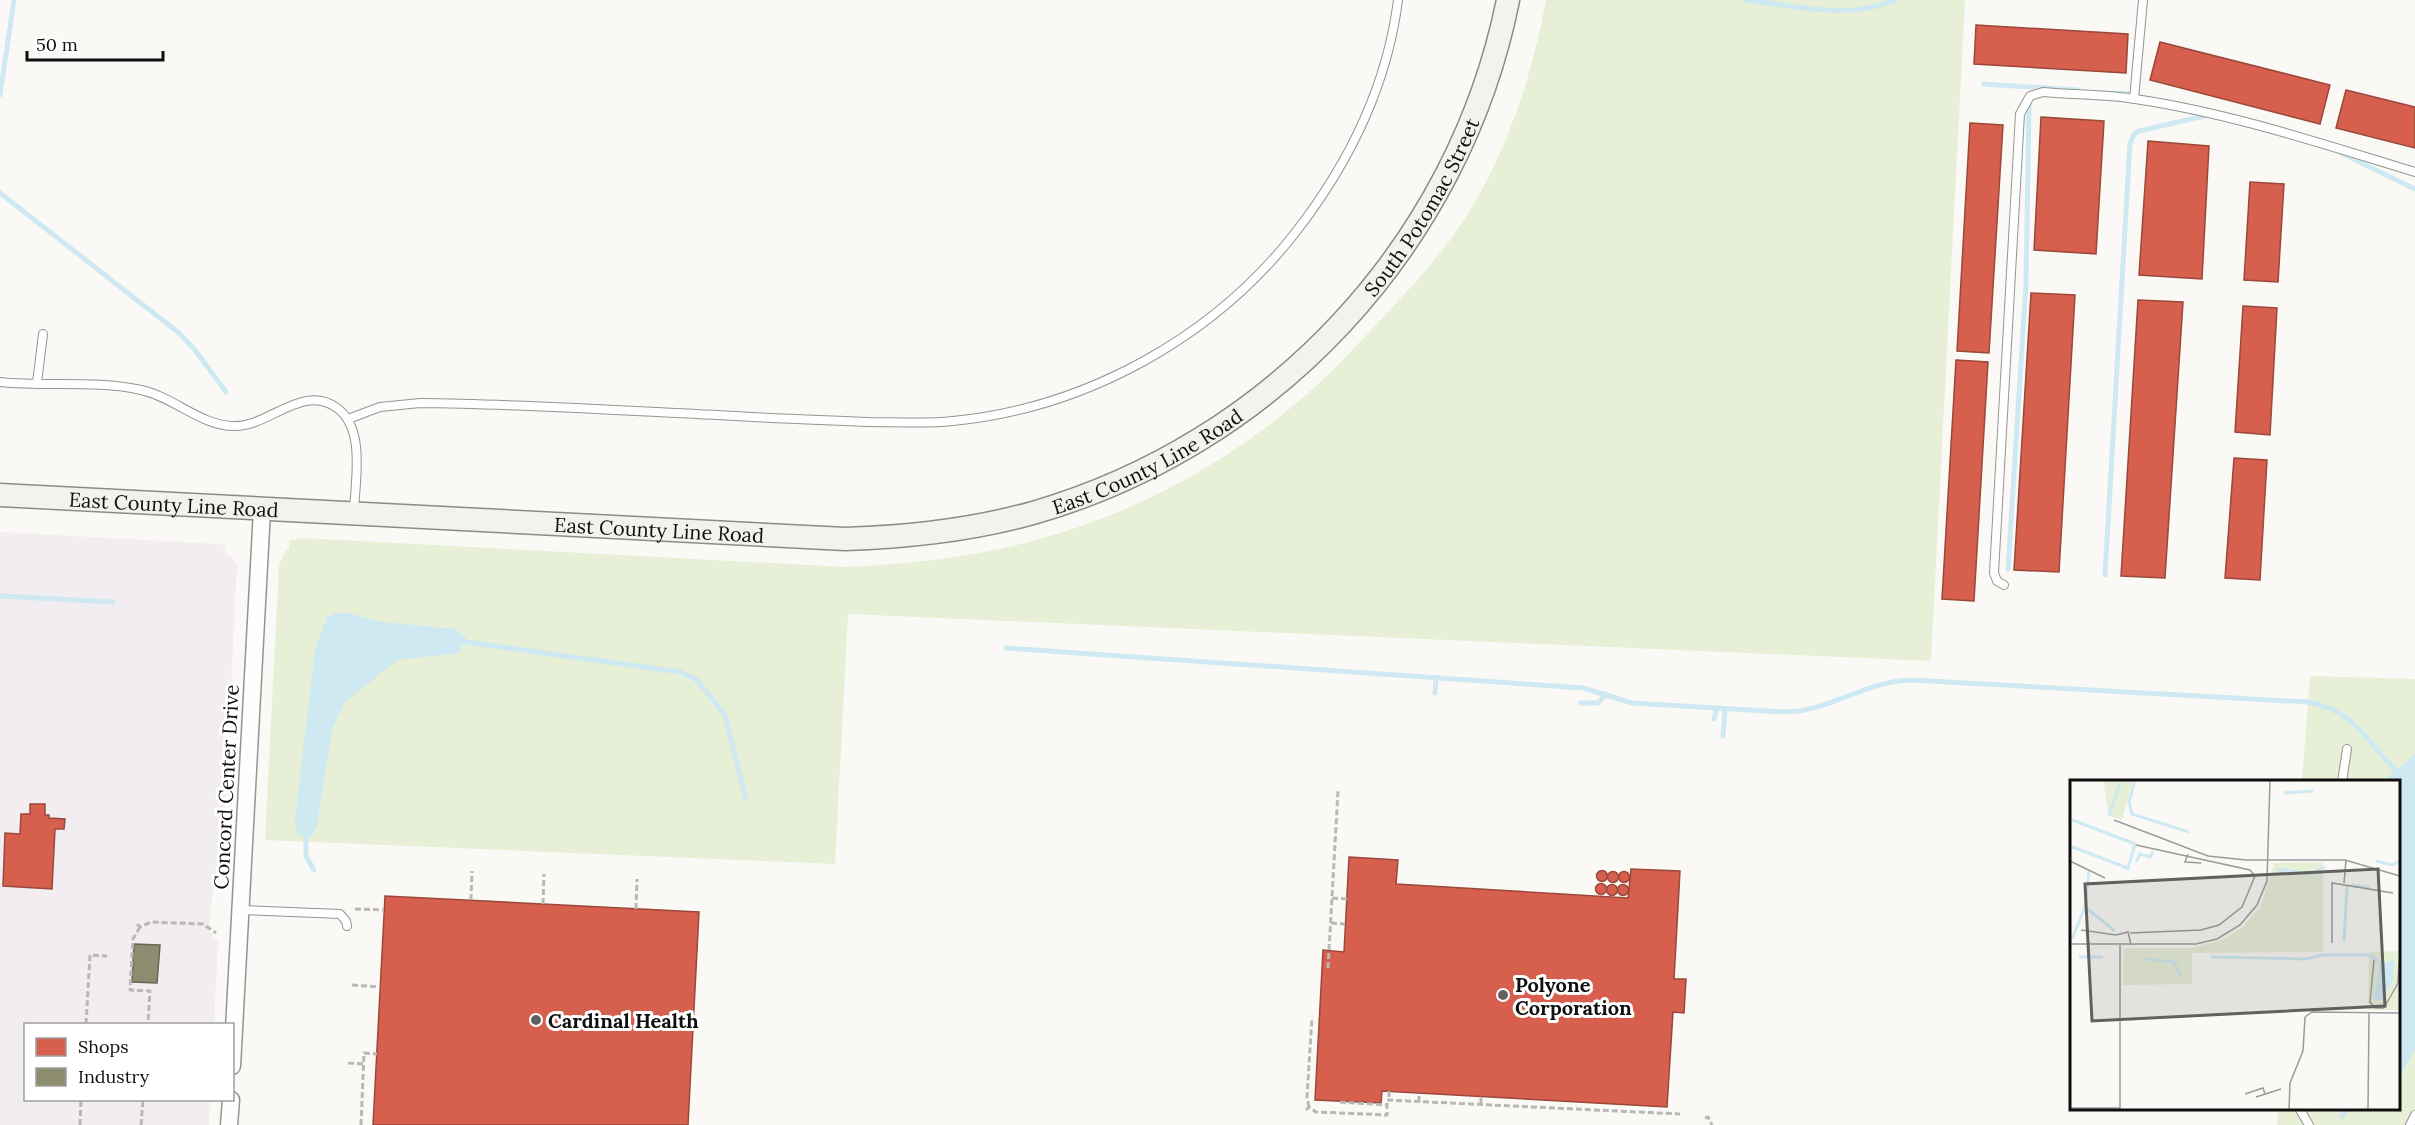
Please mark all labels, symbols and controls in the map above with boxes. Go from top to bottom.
scale bar [27,24,164,62]
text: 50 m [36,33,78,56]
street label: South Potomac Street [1358,114,1484,301]
street label: East County Line Road [1049,403,1247,519]
street label: East County Line Road [68,486,279,522]
street label: East County Line Road [554,511,765,547]
street label: Concord Center Drive [208,684,244,890]
inset map [2070,780,2400,1110]
place label: Polyone Corporation [1515,972,1632,1020]
marker: Polyone Corporation [1496,988,1510,1002]
place label: Cardinal Health [548,1008,699,1033]
marker: Cardinal Health [529,1013,543,1027]
legend [24,1023,234,1101]
text: Shops [78,1035,129,1058]
text: Industry [78,1065,150,1088]

